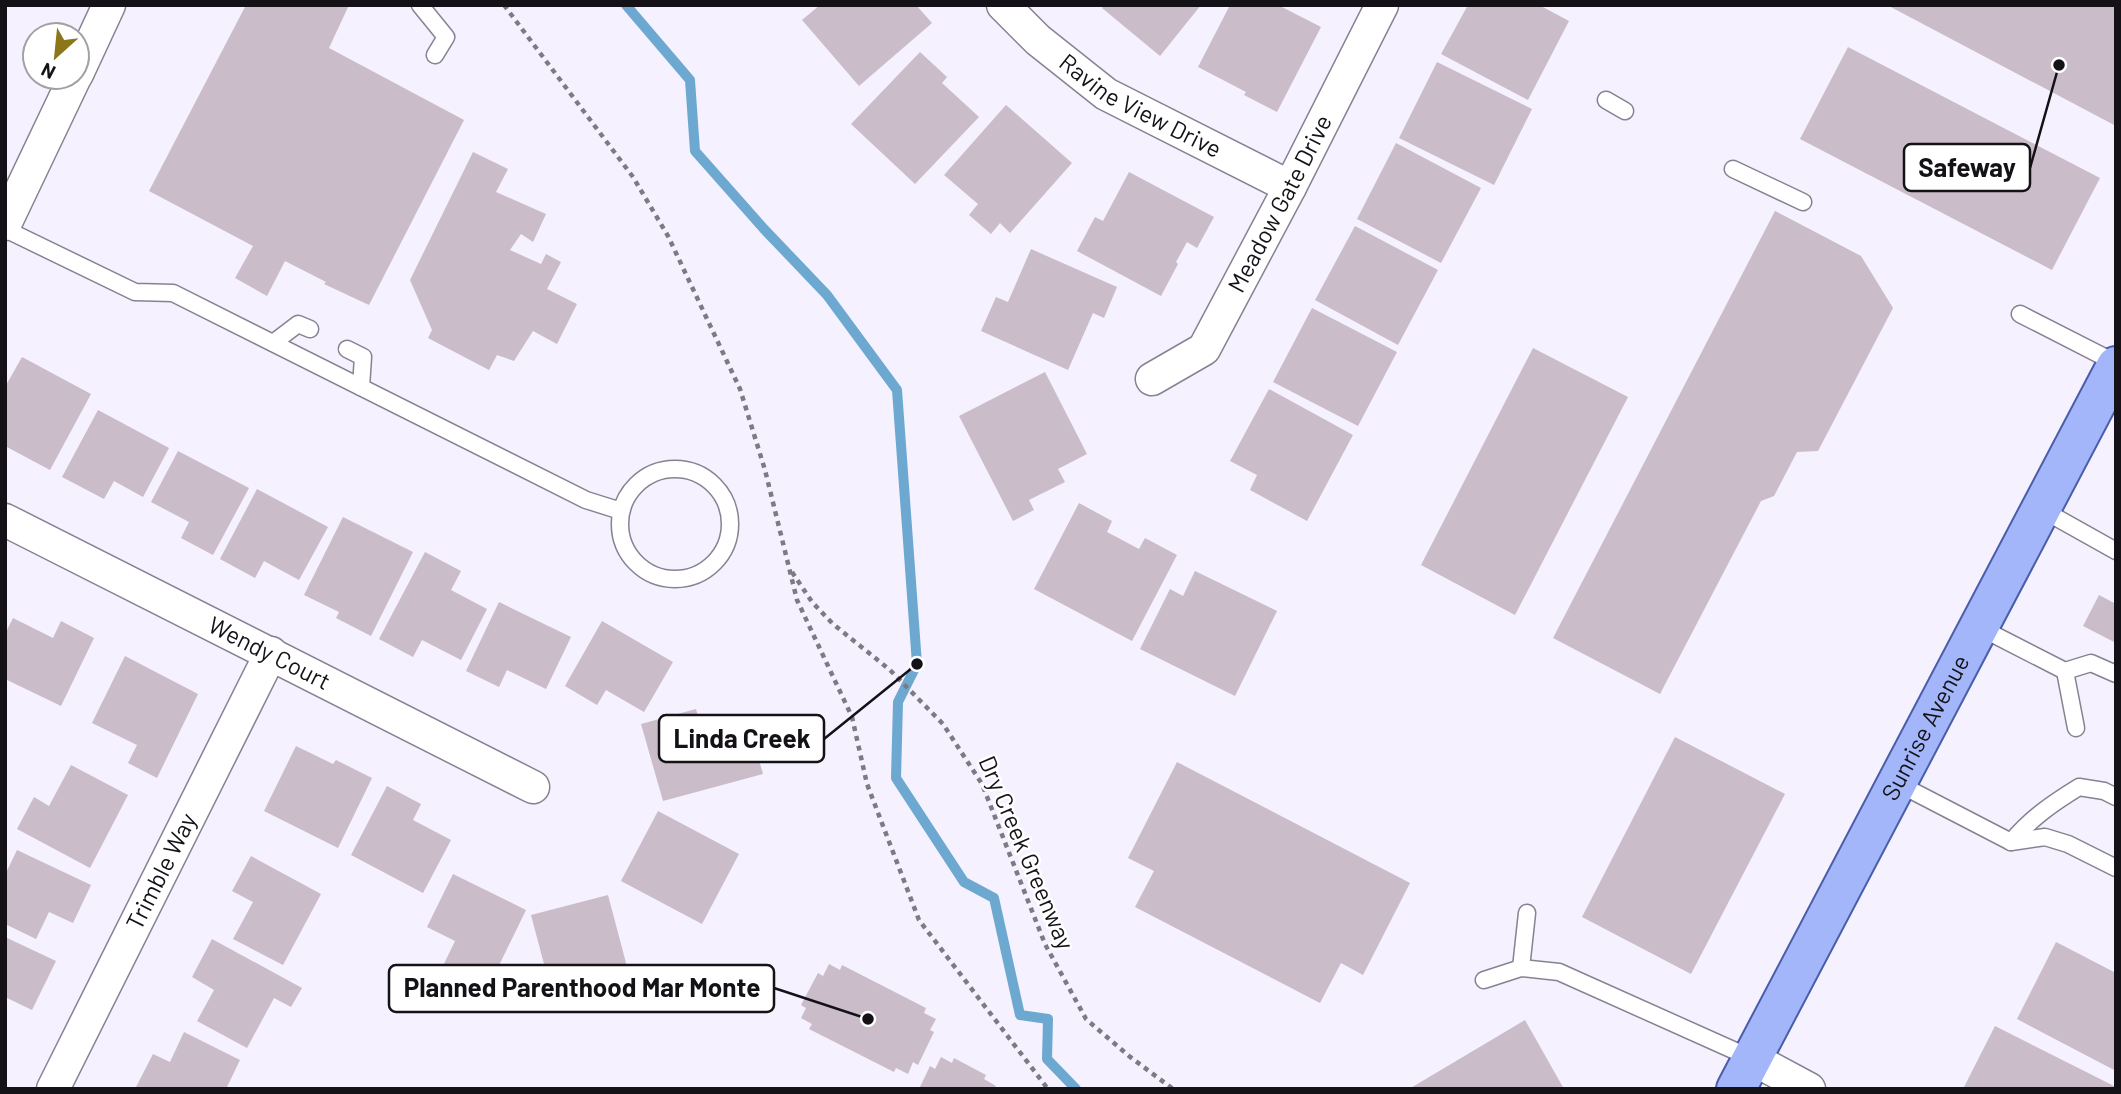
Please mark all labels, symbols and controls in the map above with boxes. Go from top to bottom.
north arrow [21,21,91,91]
street label: Ravine View Drive [1054,47,1227,163]
text: N [37,58,59,85]
street label: Meadow Gate Drive [1221,110,1337,297]
callout: Safeway [1904,144,2030,191]
text: Safeway [1918,151,2016,182]
street label: Wendy Court [204,609,336,695]
street label: Sunrise Avenue [1874,650,1975,805]
callout: Linda Creek [659,715,824,762]
text: Linda Creek [674,722,811,753]
street label: Dry Creek Greenway [973,751,1081,954]
street label: Trimble Way [119,808,202,934]
callout: Planned Parenthood Mar Monte [389,965,774,1012]
text: Planned Parenthood Mar Monte [404,971,760,1002]

